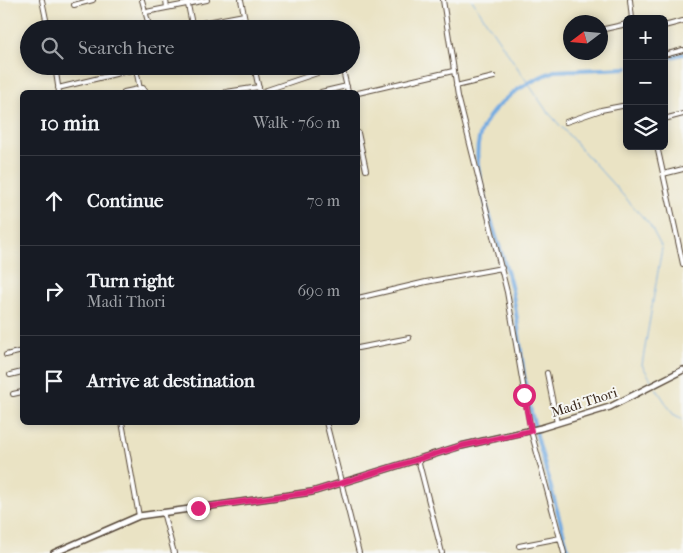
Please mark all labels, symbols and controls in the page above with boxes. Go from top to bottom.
north arrow [563,15,608,60]
map controls [623,15,668,150]
button: + [623,15,668,60]
search box [20,20,360,75]
icon: search [38,34,66,62]
text: Search here [78,37,174,59]
button: − [623,60,668,105]
button: layers [623,105,668,150]
text: 10 min [40,111,99,135]
text: Walk · 760 m [253,113,340,132]
icon: ahead [40,187,68,215]
text: Continue [87,190,163,212]
text: 70 m [307,191,340,210]
text: Turn right [87,270,174,292]
icon: right [40,277,68,305]
text: 690 m [297,281,340,300]
text: Madi Thori [87,292,165,311]
icon: arrive [40,367,68,395]
text: Arrive at destination [87,370,255,392]
route start [513,384,536,407]
street label: Madi Thori [549,384,619,421]
route end [187,497,210,520]

